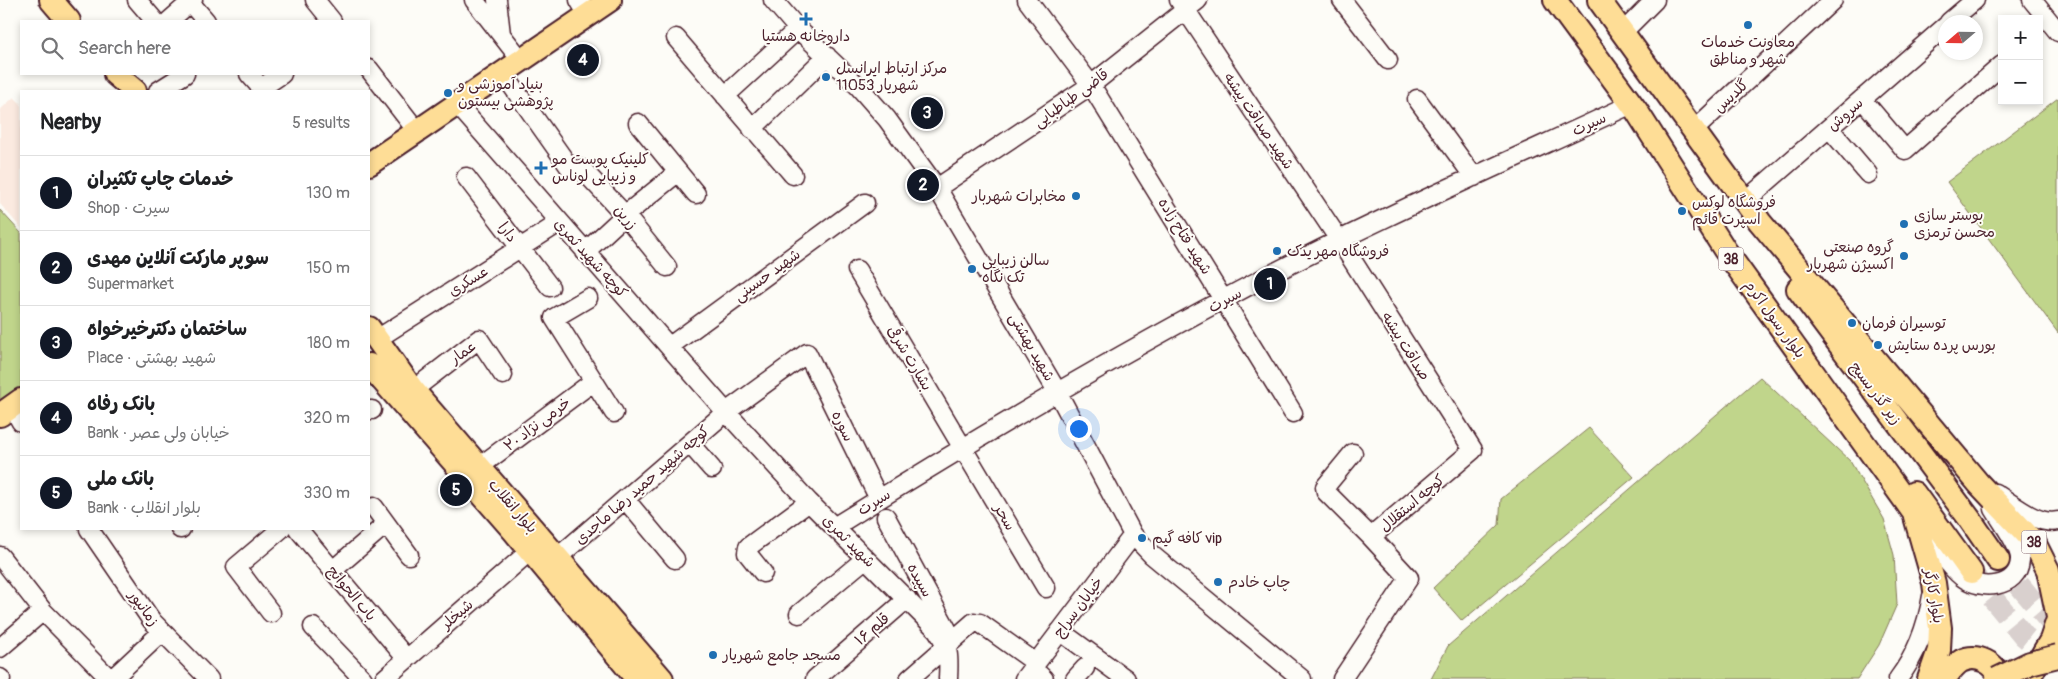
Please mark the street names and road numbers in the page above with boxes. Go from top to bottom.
street label: قاضی طباطبایی [1030,65,1113,132]
street label: شهید صداقت پیشه [1219,69,1298,173]
street label: گلدیس [1710,75,1753,117]
street label: سروش [1823,93,1867,135]
street label: سیرت [1569,108,1609,141]
street label: شهید فتاح زاده [1153,194,1216,278]
street label: زرین [610,201,641,234]
street label: کوچه شهید ثمری [550,215,631,302]
street label: دارا [494,218,521,246]
street label: شهید حسینی [730,245,804,306]
road number: 38 [1718,248,1744,270]
street label: عسکری [445,262,492,301]
street label: بلوار رسول اکرم [1738,276,1809,363]
street label: سیرت [1205,284,1245,317]
street label: صداقت پیشه [1377,309,1434,384]
street label: شهید بهشتی [1004,310,1059,385]
street label: بشارت شرقی [883,321,938,394]
street label: عمار [445,336,480,369]
street label: زیر گذر بسیج [1846,358,1905,429]
street label: خرمی نژاد ۲۰ [500,393,574,456]
street label: سوره [827,408,858,445]
street label: کوچه شهید حمید رضا ماجدی [571,422,714,549]
street label: کوچه استقلال [1376,470,1449,536]
street label: بلوار انقلاب [484,475,541,537]
street label: سیرت [854,485,894,520]
street label: سحر [988,499,1020,534]
street label: شهید ثمری [818,511,879,572]
road number: 38 [2022,530,2046,554]
street label: سپیده [903,560,937,601]
street label: باب الحوائج [323,562,380,625]
street label: بلوار کارگر [1919,565,1948,625]
street label: خیابان سراج [1049,573,1107,641]
street label: زمانپور [124,586,163,630]
street label: شیخلر [436,595,477,635]
street label: قلم ۱۶ [851,609,895,651]

